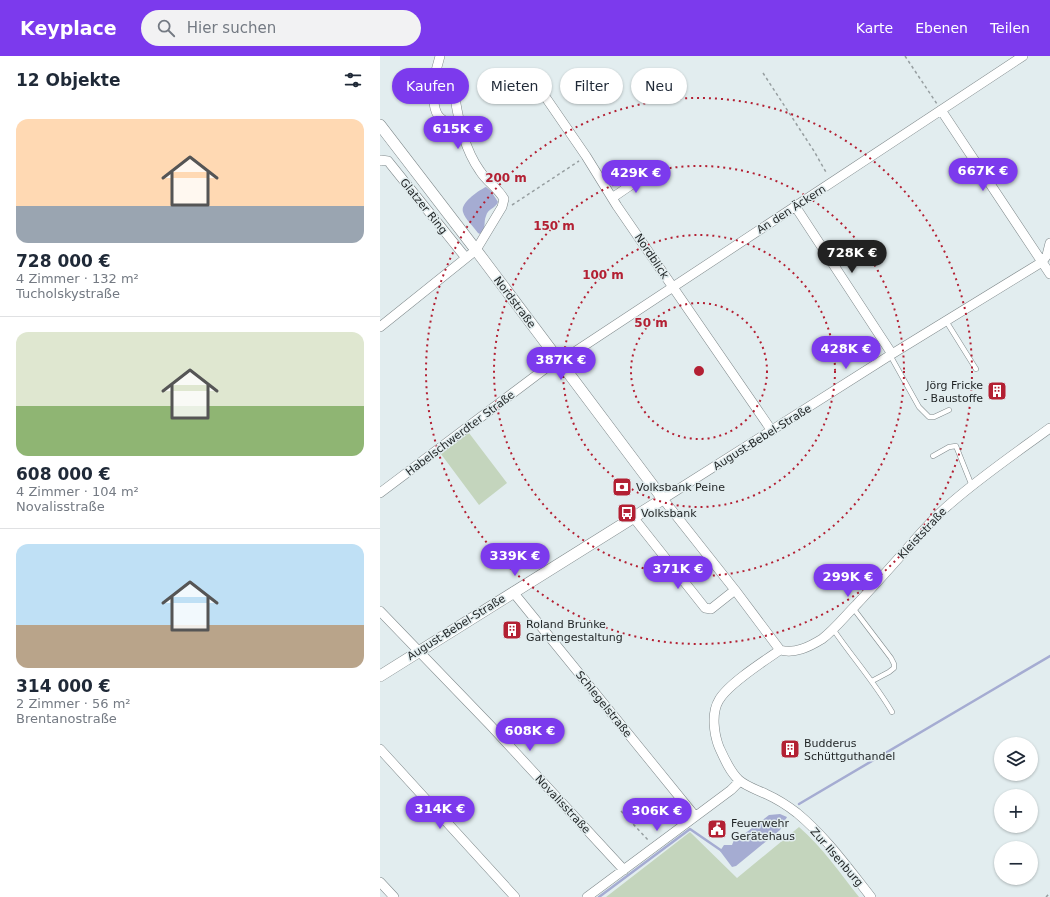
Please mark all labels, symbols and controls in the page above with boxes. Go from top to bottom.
search box [141,10,421,46]
text: Keyplace [20,17,117,39]
icon: search [155,17,177,39]
text: Hier suchen [187,19,276,37]
text: Karte [856,20,893,36]
text: Ebenen [915,20,968,36]
text: Teilen [990,20,1030,36]
chip: Kaufen [392,68,469,104]
chip: Mieten [477,68,552,104]
chip: Filter [560,68,623,104]
chip: Neu [631,68,687,104]
icon: filters [342,69,364,91]
text: 12 Objekte [16,70,121,90]
pin: 615K € [425,116,491,150]
text: 615K € [433,121,483,136]
icon: home [154,145,226,217]
pin: 667K € [950,158,1016,192]
pin: 429K € [603,160,669,194]
text: 667K € [958,163,1008,178]
text: 429K € [611,165,661,180]
text: 200 m [485,171,527,185]
street label: Glatzer Ring [397,176,450,237]
street label: An den Äckern [754,182,828,237]
text: 150 m [533,219,575,233]
street label: Nordblick [632,231,672,282]
pin: 728K € [819,240,885,274]
text: 728K € [827,245,877,260]
text: 728 000 € [16,251,111,271]
text: 100 m [582,268,624,282]
text: 4 Zimmer · 132 m² [16,271,139,286]
street label: Nordstraße [491,274,538,331]
text: Tucholskystraße [16,286,120,301]
text: 50 m [634,316,668,330]
pin: 428K € [813,336,879,370]
text: 428K € [821,341,871,356]
pin: 387K € [528,347,594,381]
text: 387K € [536,352,586,367]
icon: home [154,358,226,430]
centre of rings [692,364,706,378]
place label: Jörg Fricke - Baustoffe [923,379,983,405]
building icon: Jörg Fricke - Baustoffe [986,380,1008,402]
street label: Habelschwerdter Straße [403,388,518,479]
street label: August-Bebel-Straße [711,402,814,473]
text: 608 000 € [16,464,111,484]
bank icon: Volksbank Peine [611,476,633,498]
place label: Volksbank Peine [636,481,725,494]
text: 4 Zimmer · 104 m² [16,484,139,499]
text: Novalisstraße [16,499,105,514]
bus stop icon: Volksbank [616,502,638,524]
street label: Kleiststraße [895,505,949,562]
place label: Volksbank [641,507,697,520]
pin: 339K € [482,543,548,577]
text: 339K € [490,548,540,563]
pin: 371K € [645,556,711,590]
text: 371K € [653,561,703,576]
pin: 299K € [815,564,881,598]
text: 299K € [823,569,873,584]
icon: home [154,570,226,642]
street label: August-Bebel-Straße [405,592,508,663]
place label: Roland Brunke Gartengestaltung [526,618,623,644]
building icon: Roland Brunke Gartengestaltung [501,619,523,641]
street label: Schlegelstraße [573,669,634,740]
text: 314 000 € [16,676,111,696]
text: 2 Zimmer · 56 m² [16,696,131,711]
text: Brentanostraße [16,711,117,726]
pin: 608K € [497,718,563,752]
text: 608K € [505,723,555,738]
place label: Budderus Schüttguthandel [804,737,895,763]
map controls [994,737,1038,885]
button: layers [994,737,1038,781]
building icon: Budderus Schüttguthandel [779,738,801,760]
street label: Novalisstraße [532,772,593,836]
button: + [994,789,1038,833]
pin: 314K € [407,796,473,830]
pin: 306K € [624,798,690,832]
text: 314K € [415,801,465,816]
text: 306K € [632,803,682,818]
place label: Feuerwehr Gerätehaus [731,817,795,843]
public building icon: Feuerwehr Gerätehaus [706,818,728,840]
street label: Zur Ilsenburg [808,825,866,889]
button: − [994,841,1038,885]

